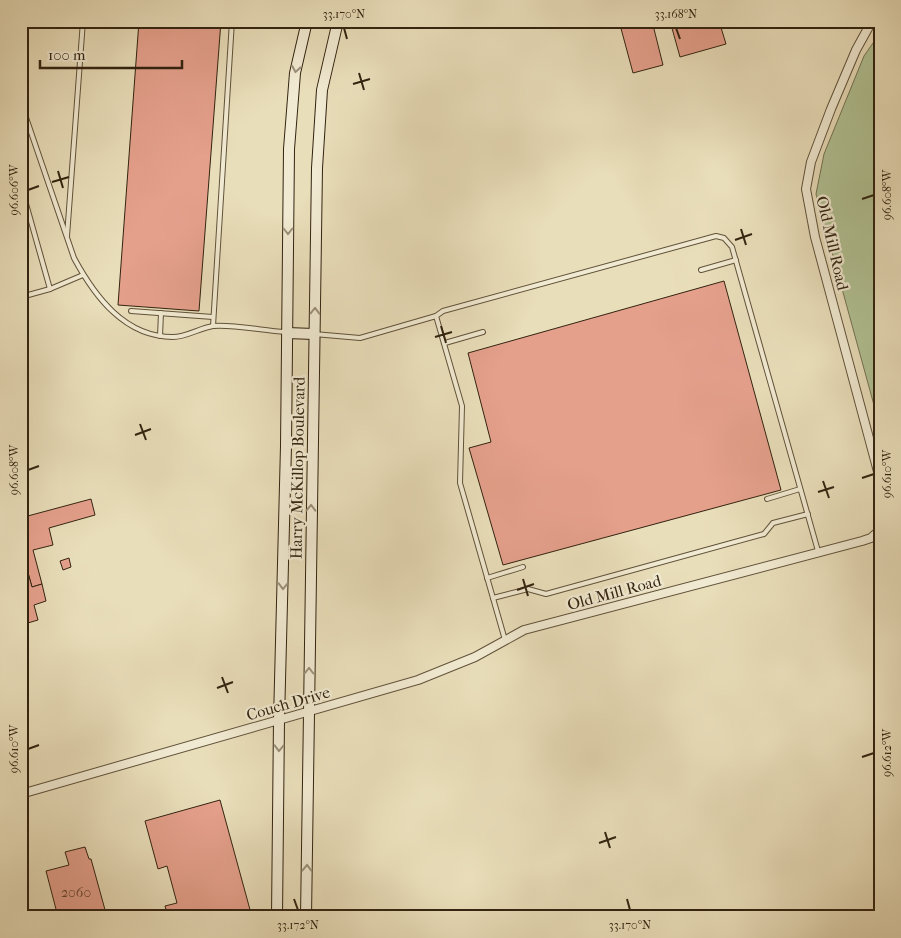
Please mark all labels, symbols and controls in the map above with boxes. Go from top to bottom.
text: 33.170°N [323,7,365,21]
text: 33.168°N [655,7,697,21]
scale bar [40,38,182,70]
text: 100 m [48,46,86,64]
one-way arrow [291,64,301,73]
text: 96.606°W [7,163,21,215]
text: 96.608°W [880,169,894,220]
street label: Old Mill Road [812,194,853,292]
one-way arrow [283,228,293,235]
one-way arrow [309,306,320,314]
street label: Harry McKillop Boulevard [286,376,309,559]
text: 96.608°W [7,444,21,495]
text: 96.610°W [880,449,894,498]
one-way arrow [306,504,317,512]
street label: Old Mill Road [565,571,663,614]
one-way arrow [277,582,288,590]
one-way arrow [304,666,314,674]
street label: Couch Drive [244,682,332,724]
text: 96.610°W [7,724,21,773]
text: 96.612°W [880,728,894,777]
one-way arrow [274,745,284,753]
one-way arrow [302,864,312,872]
house number: 2060 [61,884,91,901]
text: 33.172°N [277,918,319,932]
text: 33.170°N [609,918,651,932]

